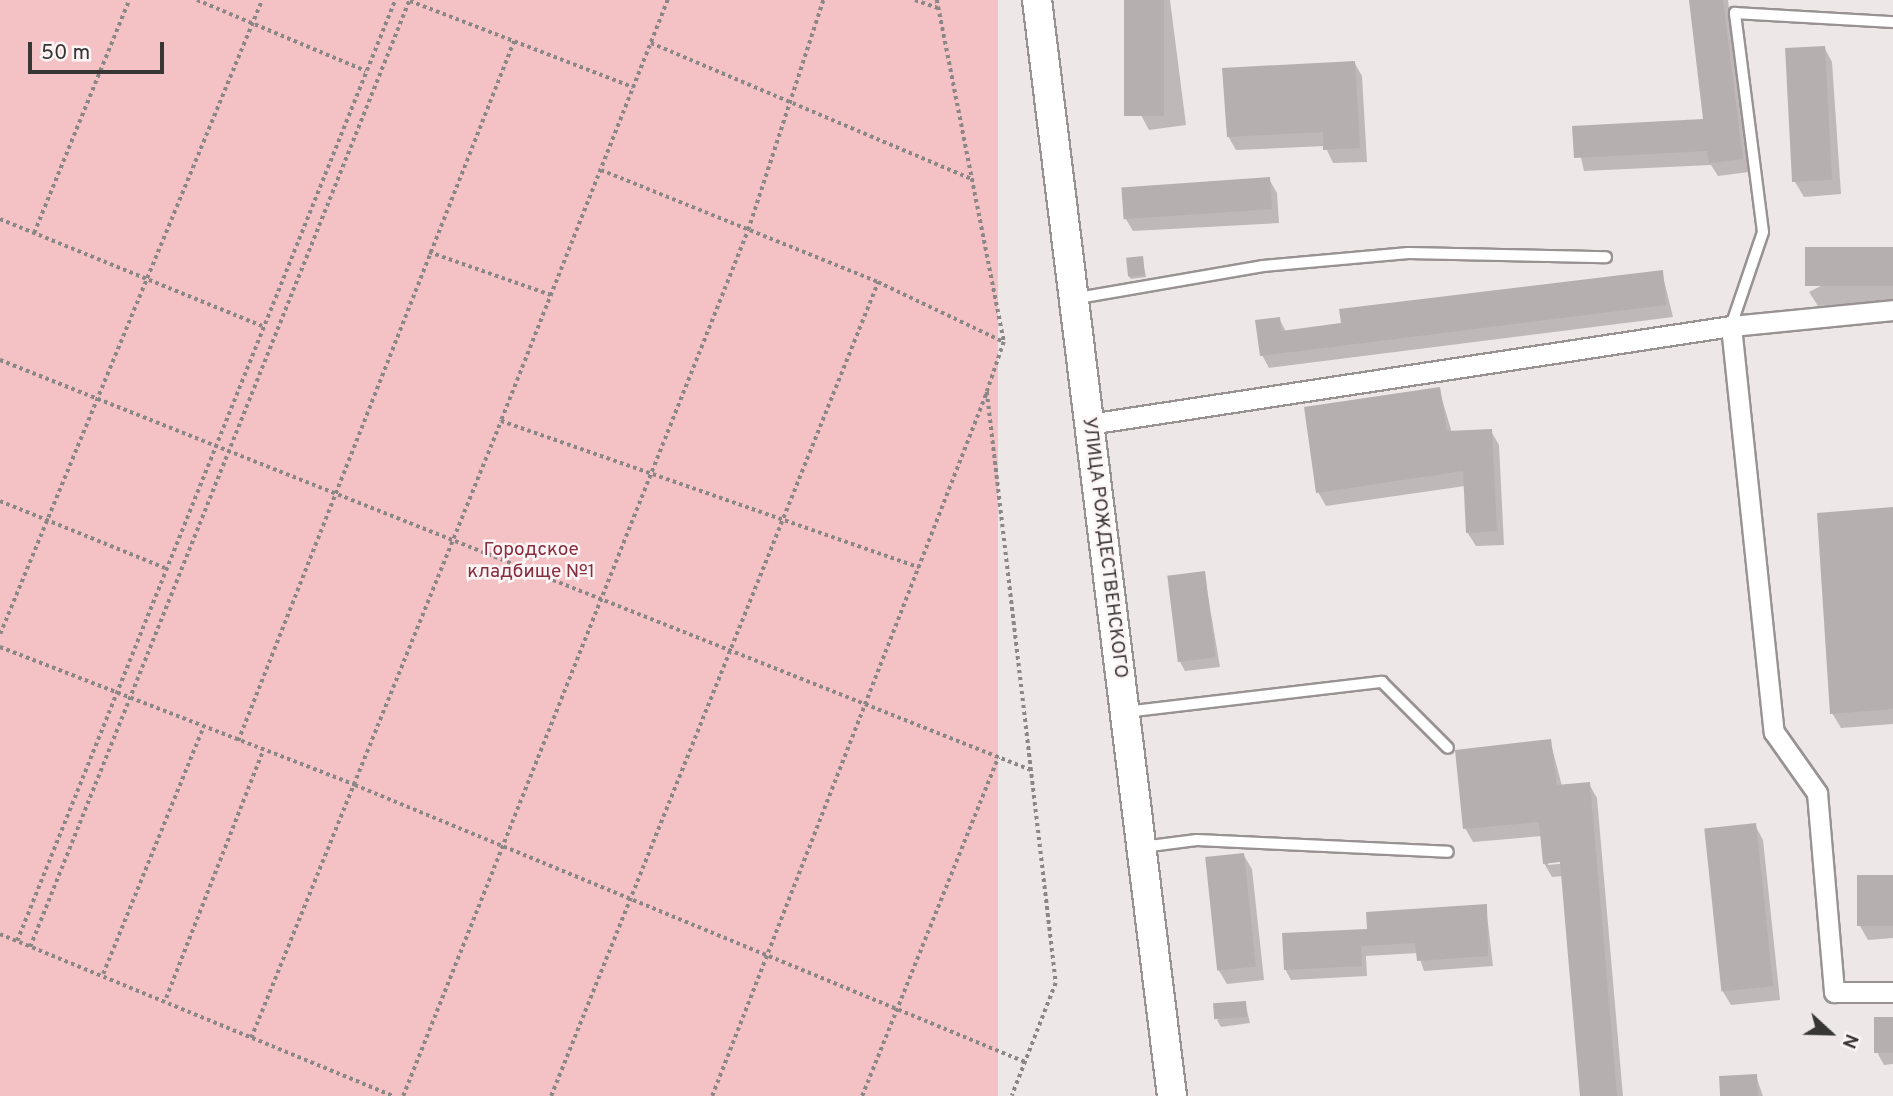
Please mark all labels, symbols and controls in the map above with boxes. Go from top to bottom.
scale bar [32,28,168,72]
text: 50 m [41,40,90,67]
street label: УЛИЦА РОЖДЕСТВЕНСКОГО [1077,416,1131,680]
park label: Городское кладбище №1 [467,540,595,584]
north arrow [1795,998,1865,1068]
text: N [1836,1030,1863,1052]

